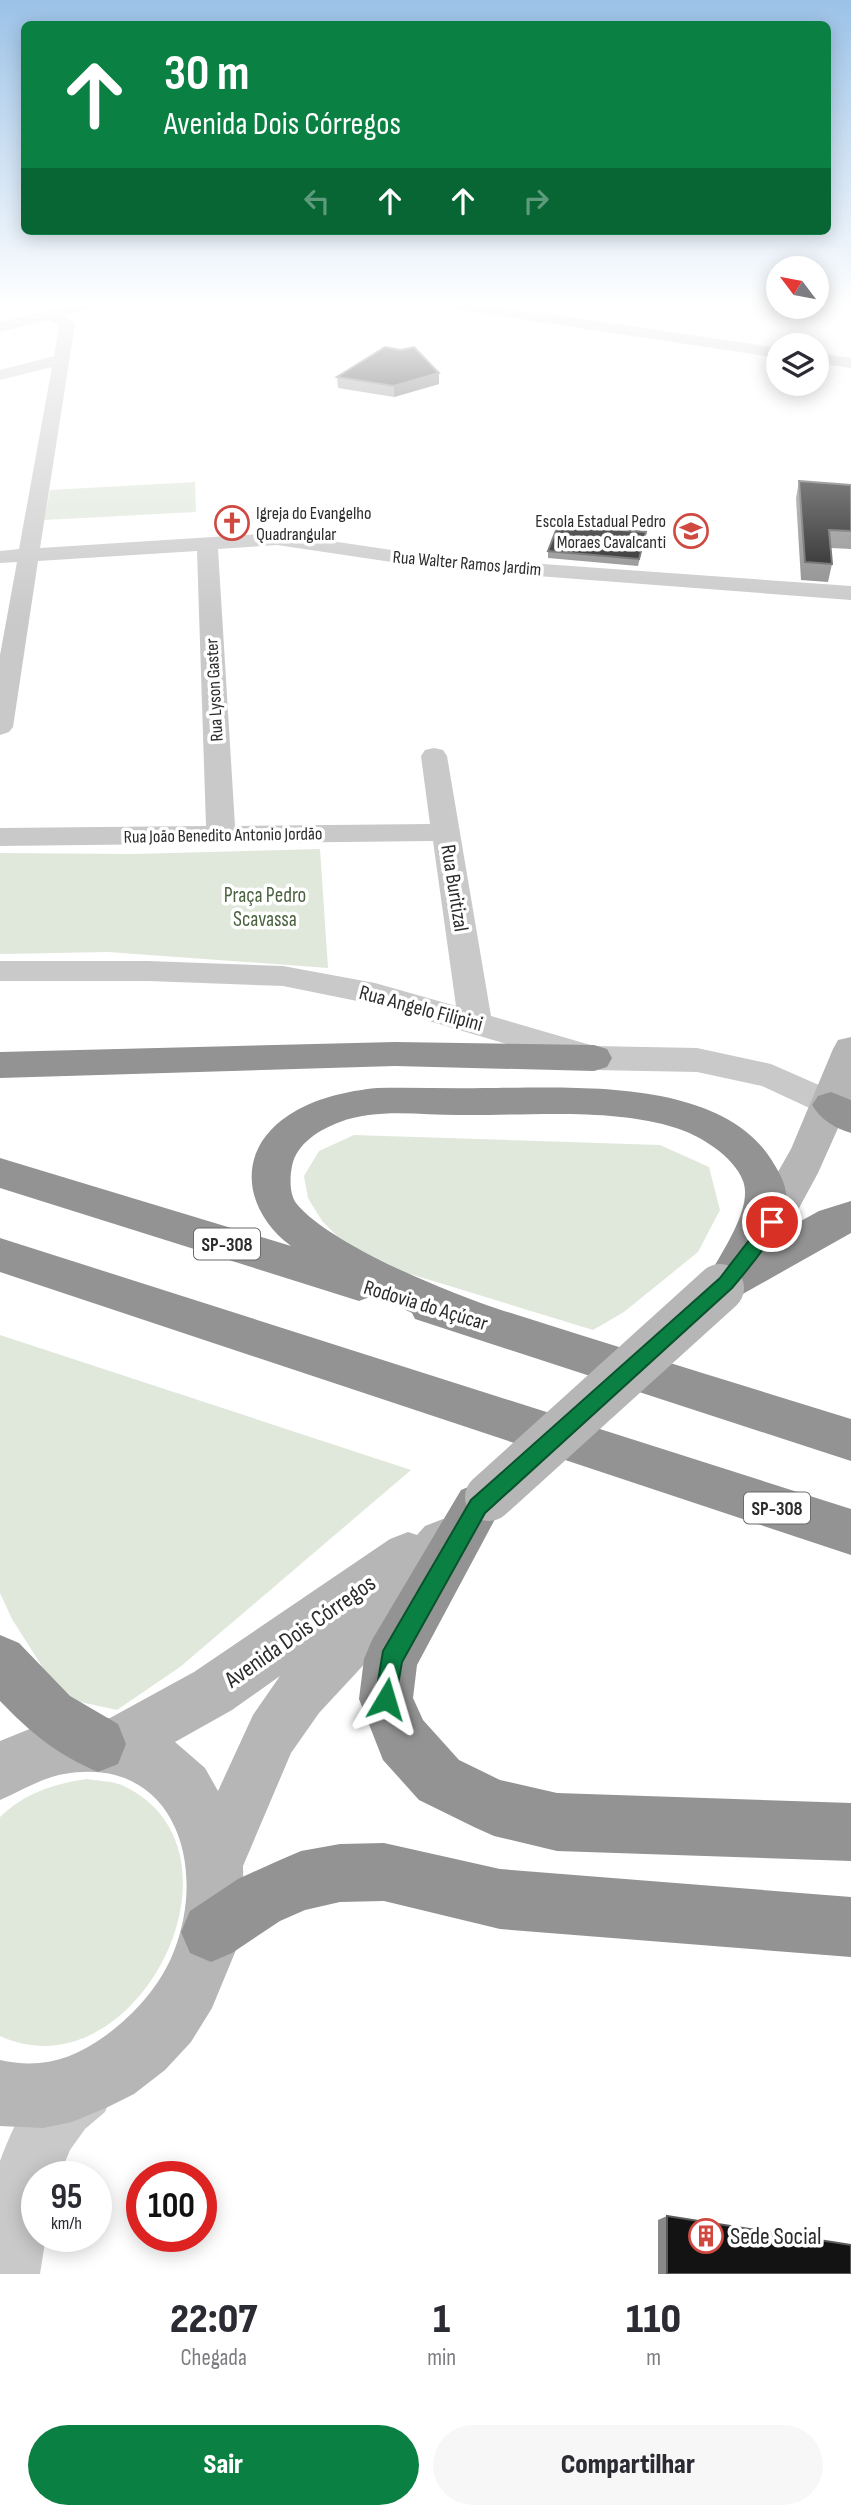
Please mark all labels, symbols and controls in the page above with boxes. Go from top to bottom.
text: 30 m [164,45,249,104]
icon: ahead [49,49,140,140]
text: Avenida Dois Córregos [164,105,401,144]
icon: left [298,182,336,220]
icon: ahead [371,182,409,220]
icon: ahead [444,182,482,220]
icon: right [517,182,555,220]
north arrow [766,256,830,318]
map controls [766,256,829,396]
button: layers [766,333,829,396]
place label: Igreja do Evangelho Quadrangular [256,503,371,545]
church icon: Igreja do Evangelho Quadrangular [213,504,251,542]
place label: Escola Estadual Pedro Moraes Cavalcanti [535,511,666,553]
school or university icon: Escola Estadual Pedro Moraes Cavalcanti [672,512,710,550]
street label: Rua Walter Ramos Jardim [392,547,542,580]
street label: Rua Lyson Gaster [201,638,228,742]
street label: Rua João Benedito Antonio Jordão [123,823,323,848]
street label: Rua Buritizal [435,843,474,933]
park label: Praça Pedro Scavassa [224,883,306,932]
street label: Rua Angelo Filipini [356,980,485,1037]
pin [742,1192,802,1252]
icon: arrive [753,1203,791,1241]
road number: SP-308 [194,1228,260,1260]
street label: Rodovia do Açúcar [361,1275,491,1336]
road number: SP-308 [744,1492,810,1524]
street label: Avenida Dois Córregos [218,1569,381,1695]
position arrow [349,1662,423,1736]
speed limit sign: 100 [126,2161,217,2252]
text: 95 [51,2176,82,2219]
text: km/h [51,2213,82,2234]
building icon: Sede Social [687,2217,725,2255]
place label: Sede Social [730,2222,821,2251]
text: 22:07 [170,2294,257,2345]
text: 1 [433,2294,450,2345]
text: 110 [626,2294,681,2345]
text: Chegada [180,2344,247,2372]
text: min [427,2344,456,2372]
text: m [646,2344,661,2372]
button: Sair [28,2425,419,2505]
button: Compartilhar [433,2425,823,2505]

